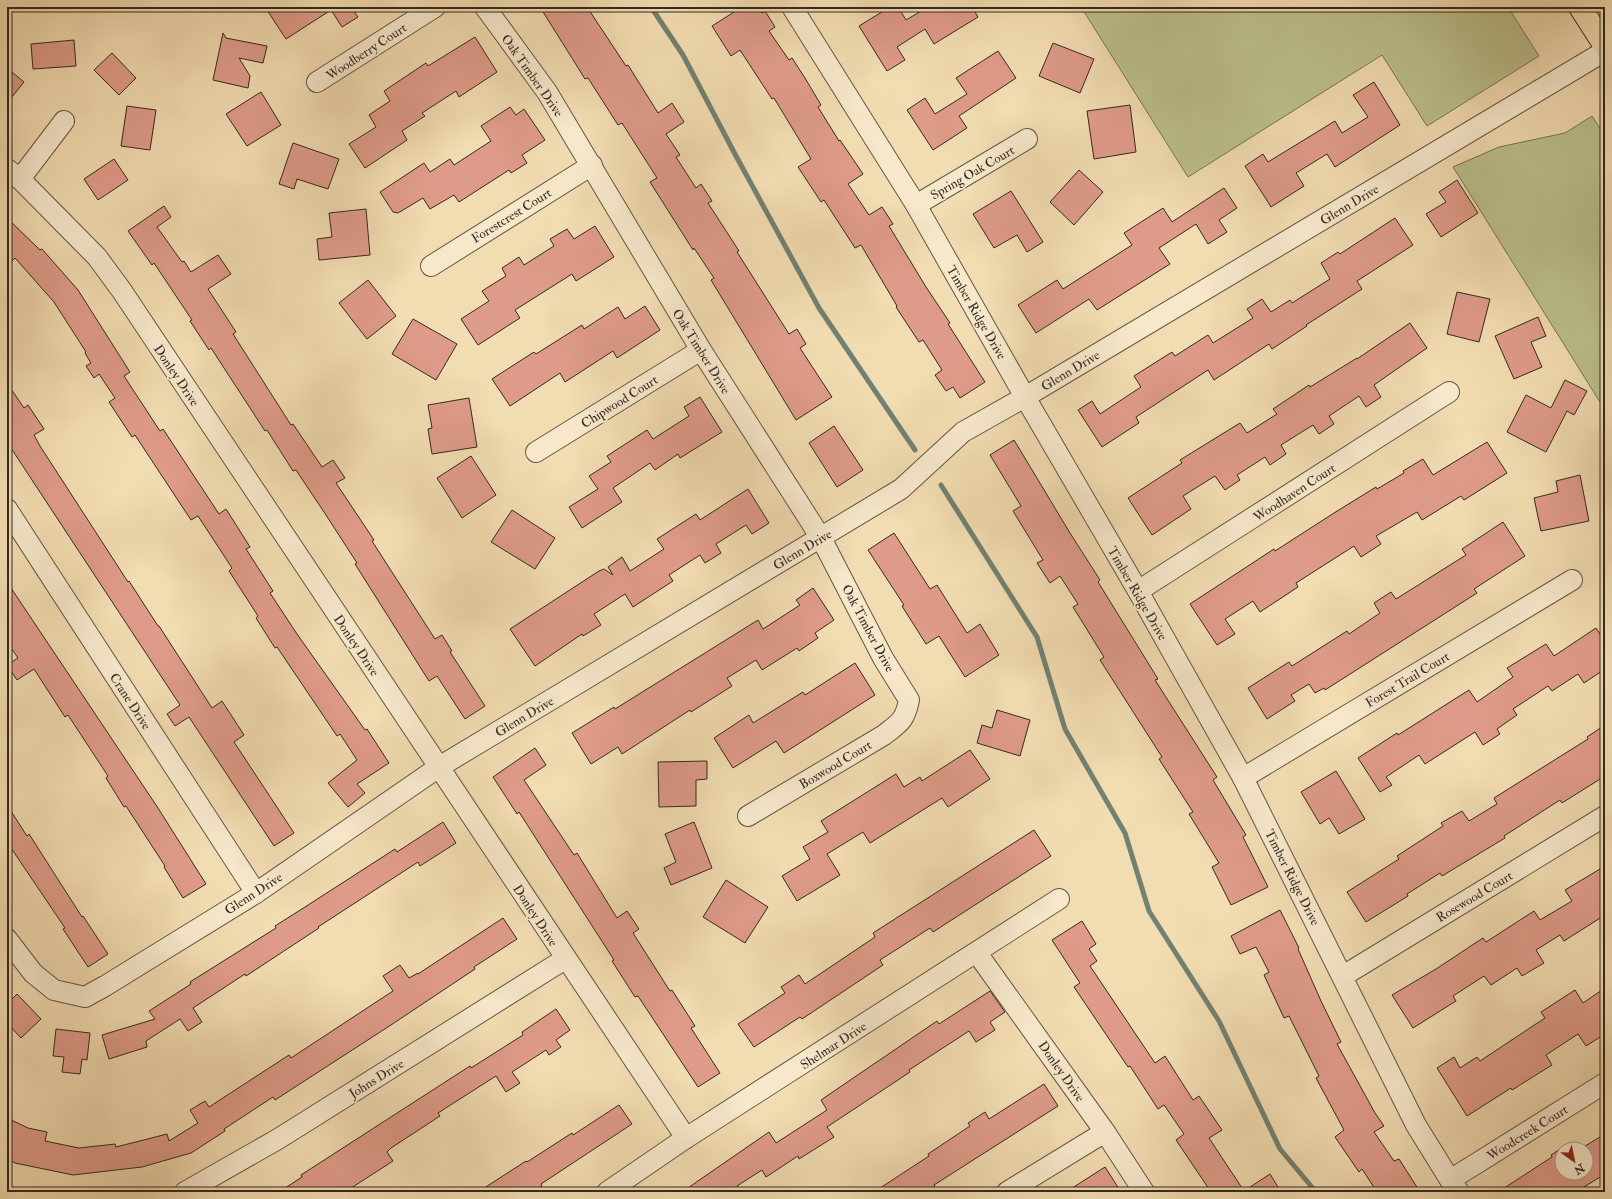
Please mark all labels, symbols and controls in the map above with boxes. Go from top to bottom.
street label: Woodberry Court [323,20,410,85]
street label: Oak Timber Drive [498,31,567,120]
street label: Spring Oak Court [928,142,1018,204]
street label: Glenn Drive [1317,181,1382,229]
street label: Forestcrest Court [469,185,555,247]
street label: Timber Ridge Drive [943,263,1010,363]
street label: Oak Timber Drive [669,306,734,397]
street label: Donley Drive [149,342,203,410]
street label: Glenn Drive [1038,347,1103,395]
street label: Chipwood Court [578,372,661,433]
street label: Woodhaven Court [1250,460,1339,526]
street label: Glenn Drive [770,526,835,574]
street label: Timber Ridge Drive [1104,544,1171,644]
street label: Oak Timber Drive [838,582,898,676]
street label: Donley Drive [329,612,383,680]
street label: Forest Trail Court [1363,648,1452,711]
street label: Crane Drive [106,670,155,733]
street label: Glenn Drive [492,693,557,741]
street label: Boxwood Court [796,737,875,793]
street label: Timber Ridge Drive [1261,827,1324,929]
street label: Rosewood Court [1433,868,1516,926]
street label: Glenn Drive [222,869,286,918]
street label: Donley Drive [508,882,561,950]
street label: Shelmar Drive [797,1018,870,1073]
street label: Donley Drive [1034,1038,1088,1106]
street label: Johns Drive [345,1055,407,1103]
street label: Woodcreek Court [1483,1102,1571,1165]
north arrow [1554,1141,1594,1181]
text: N [1571,1160,1588,1178]

